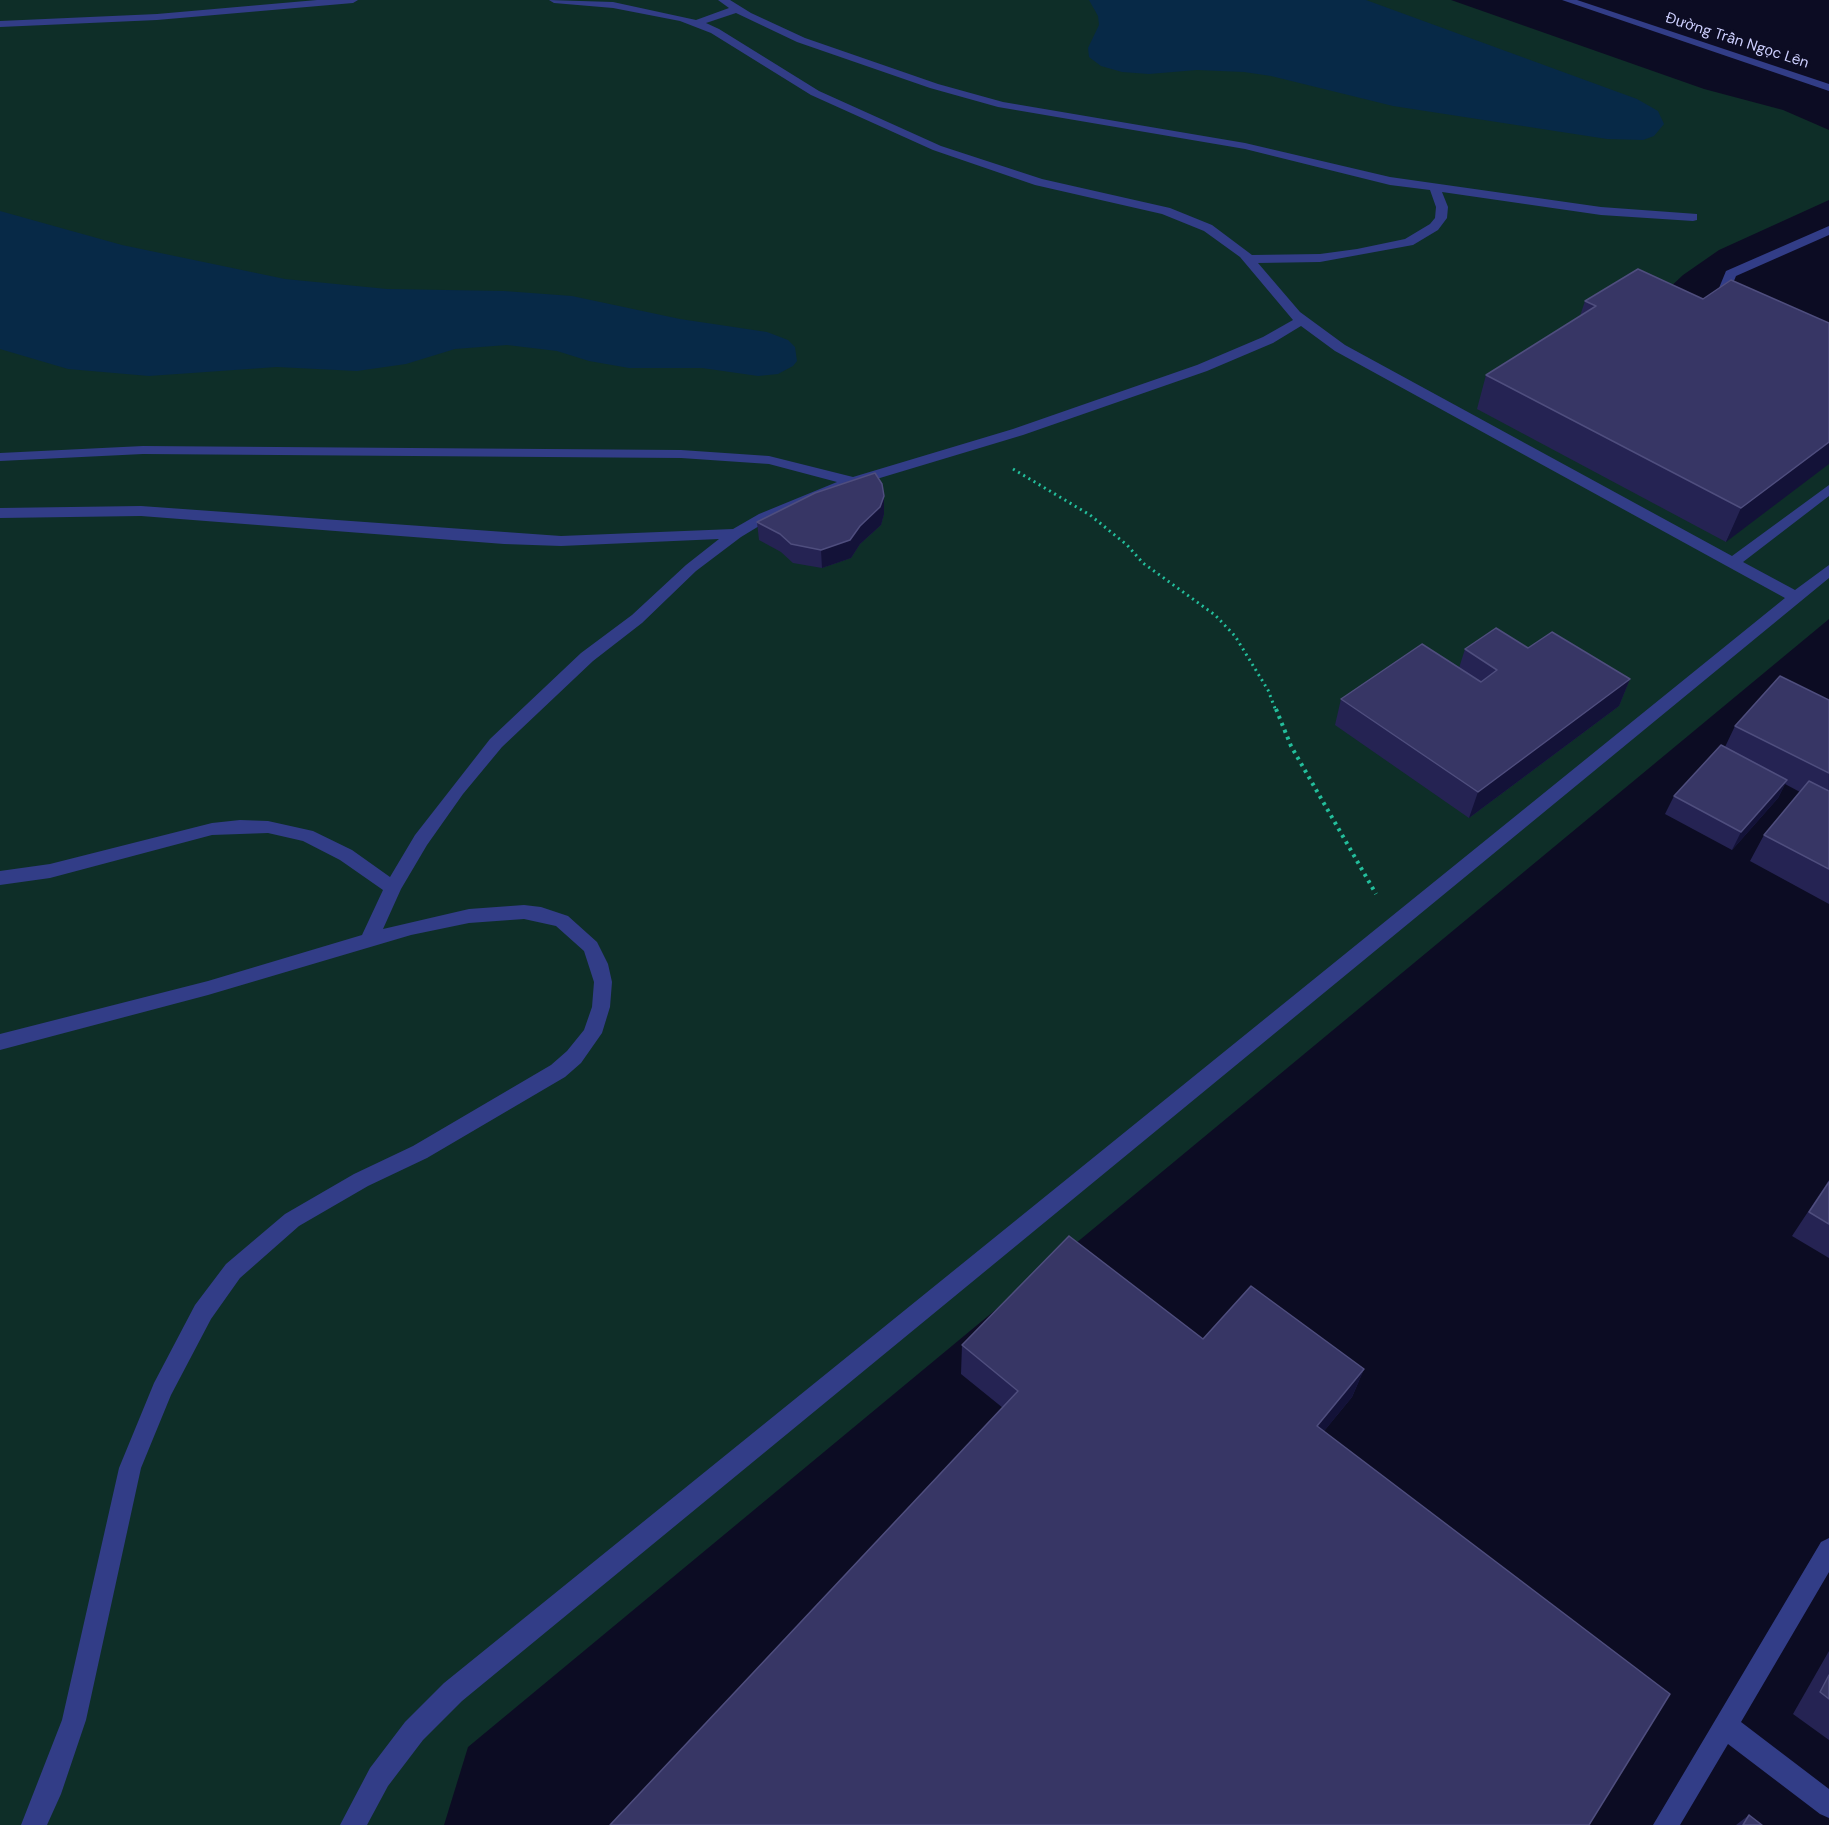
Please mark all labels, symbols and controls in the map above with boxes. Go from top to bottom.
street label: Đường Trần Ngọc Lên [1663,9,1811,73]

